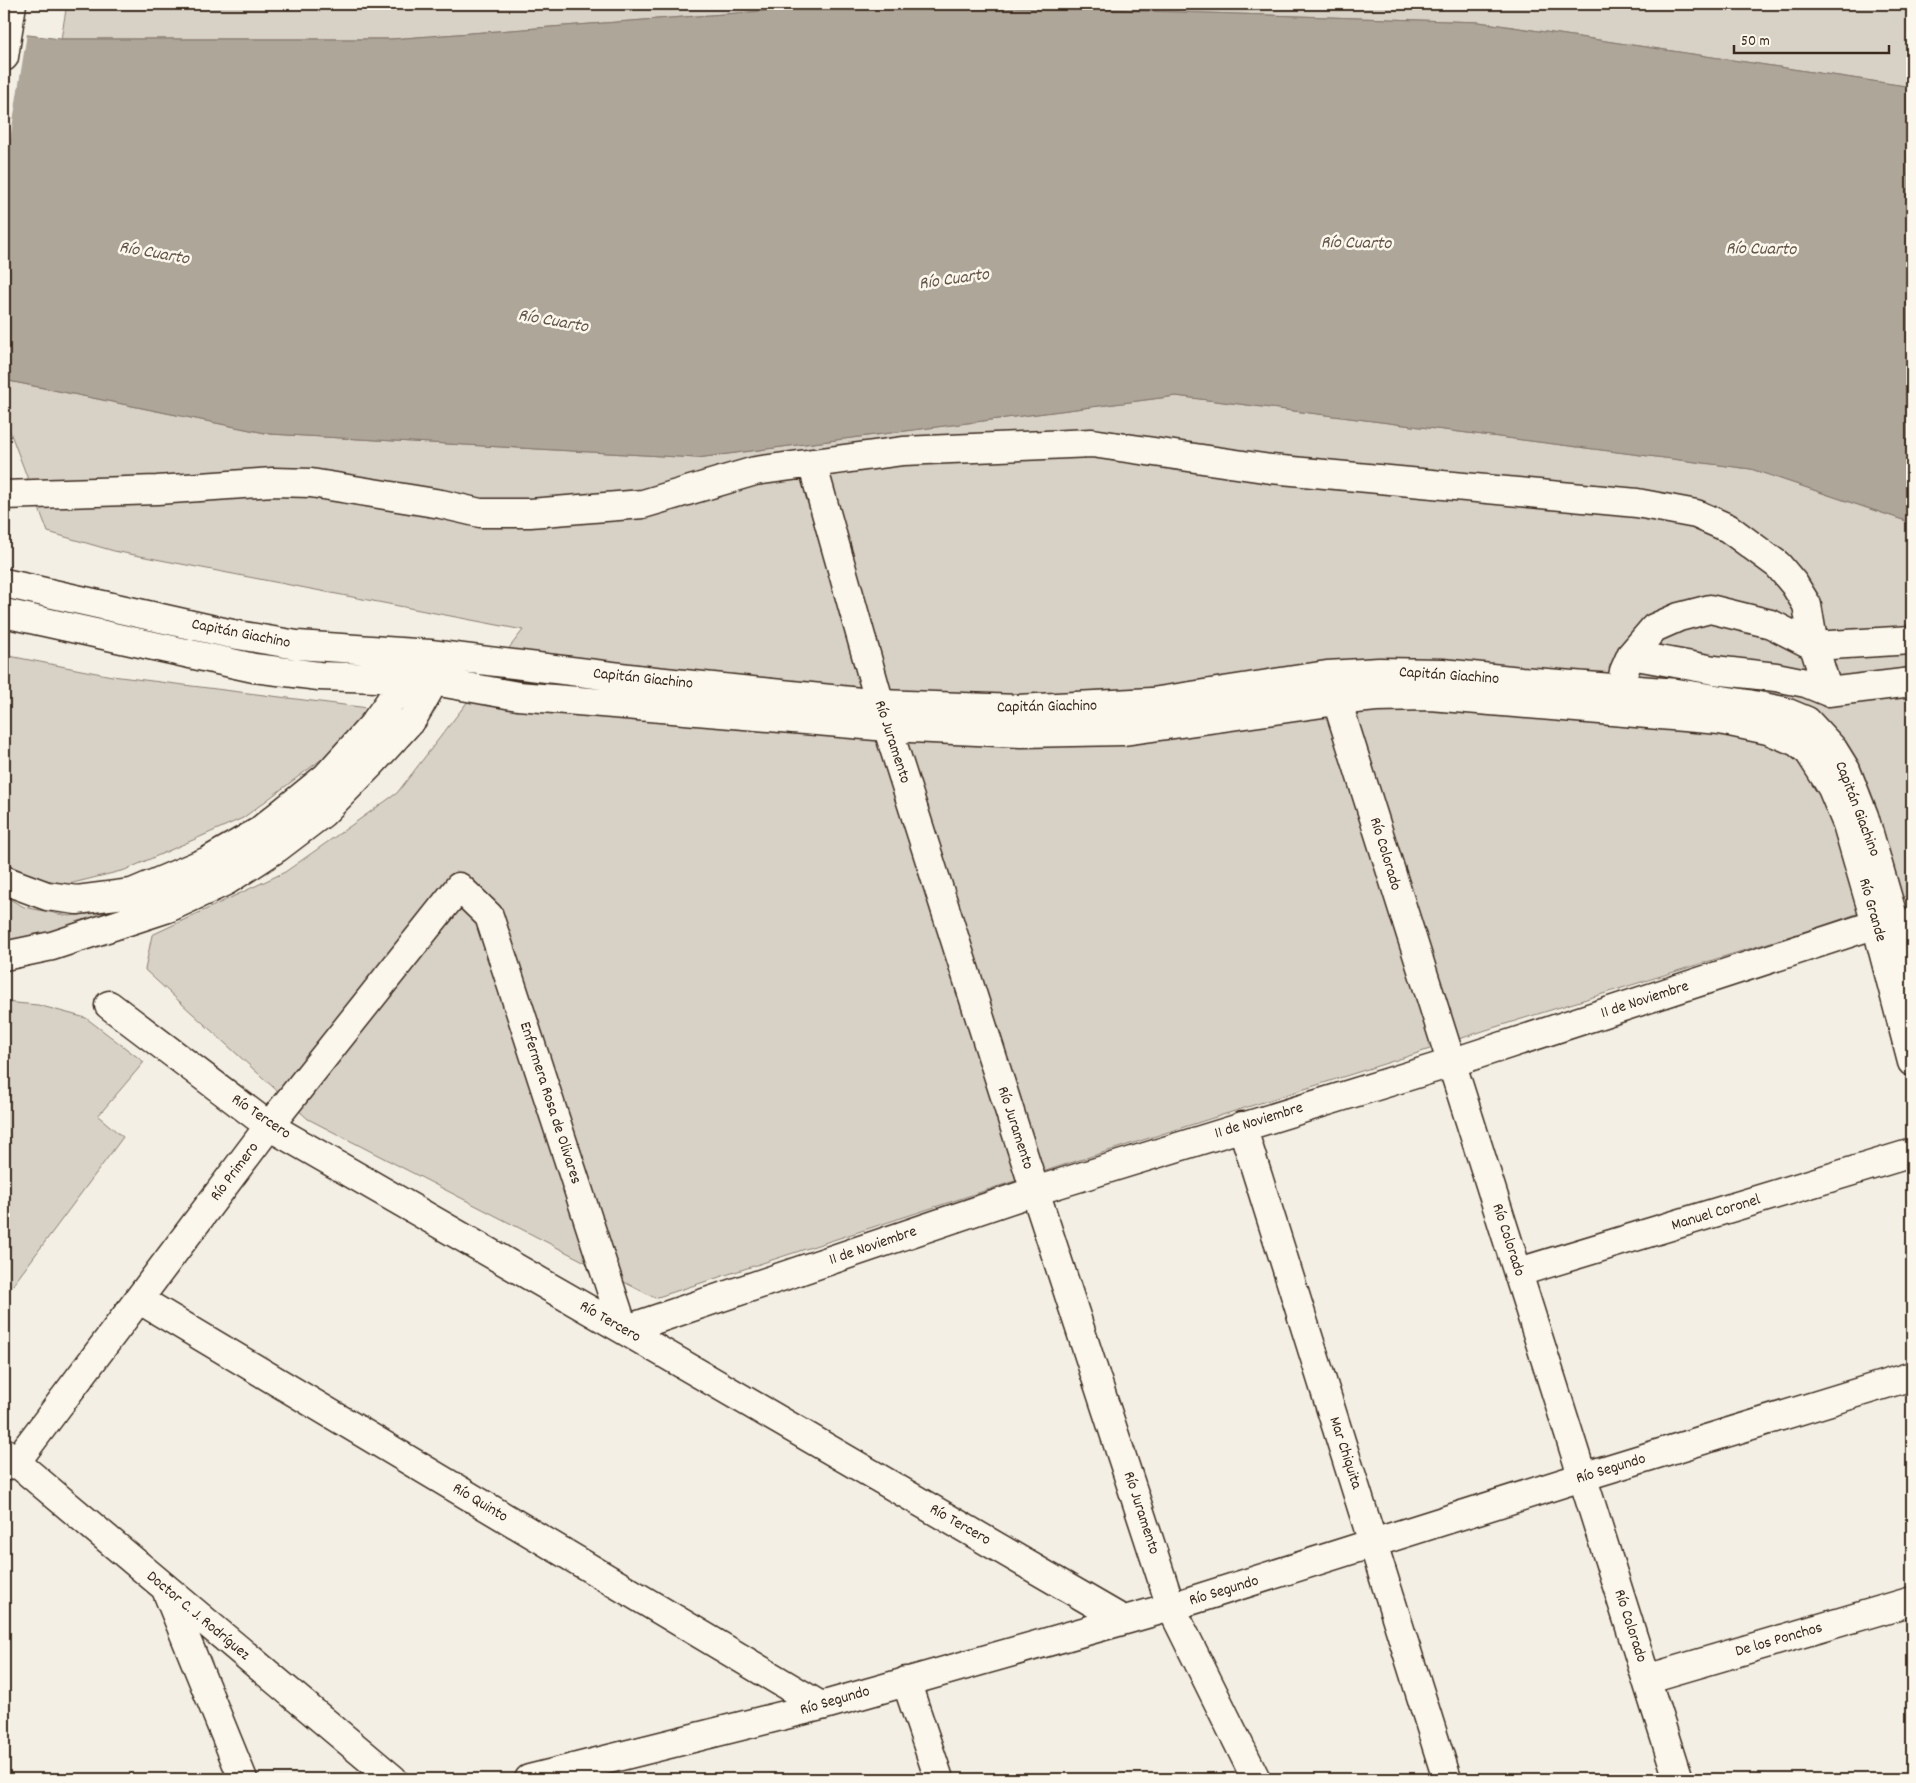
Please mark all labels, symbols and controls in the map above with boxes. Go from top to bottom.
scale bar [1734,22,1888,54]
text: 50 m [1741,31,1770,53]
water label: Río Cuarto [1320,231,1393,257]
water label: Río Cuarto [117,236,192,273]
water label: Río Cuarto [1725,237,1798,263]
water label: Río Cuarto [917,263,992,297]
water label: Río Cuarto [516,304,591,341]
street label: Capitán Giachino [190,613,292,655]
street label: Capitán Giachino [1398,661,1500,691]
street label: Capitán Giachino [592,662,694,696]
street label: Capitán Giachino [997,695,1097,719]
street label: Río Juramento [868,697,916,787]
street label: Capitán Giachino [1828,758,1886,860]
street label: Río Colorado [1363,815,1407,893]
street label: Río Grande [1852,876,1892,944]
street label: 11 de Noviembre [1598,975,1692,1025]
street label: Enfermera Rosa de Olivares [513,1019,587,1187]
street label: Río Juramento [991,1083,1039,1173]
street label: Río Tercero [227,1089,295,1145]
street label: 11 de Noviembre [1212,1097,1306,1145]
street label: Río Primero [205,1138,265,1206]
street label: Manuel Coronel [1669,1188,1764,1237]
street label: Río Colorado [1485,1201,1531,1279]
street label: 11 de Noviembre [826,1220,920,1272]
street label: Río Tercero [575,1295,645,1349]
street label: Mar Chiquita [1322,1414,1368,1493]
street label: Río Segundo [1573,1448,1649,1490]
street label: Río Juramento [1117,1468,1165,1558]
street label: Río Quinto [448,1477,512,1529]
street label: Río Tercero [925,1498,995,1552]
street label: Doctor C. J. Rodríguez [141,1566,255,1666]
street label: Río Segundo [1186,1570,1262,1612]
street label: Río Colorado [1607,1587,1653,1665]
street label: De los Ponchos [1733,1617,1826,1663]
street label: Río Segundo [797,1680,873,1722]

